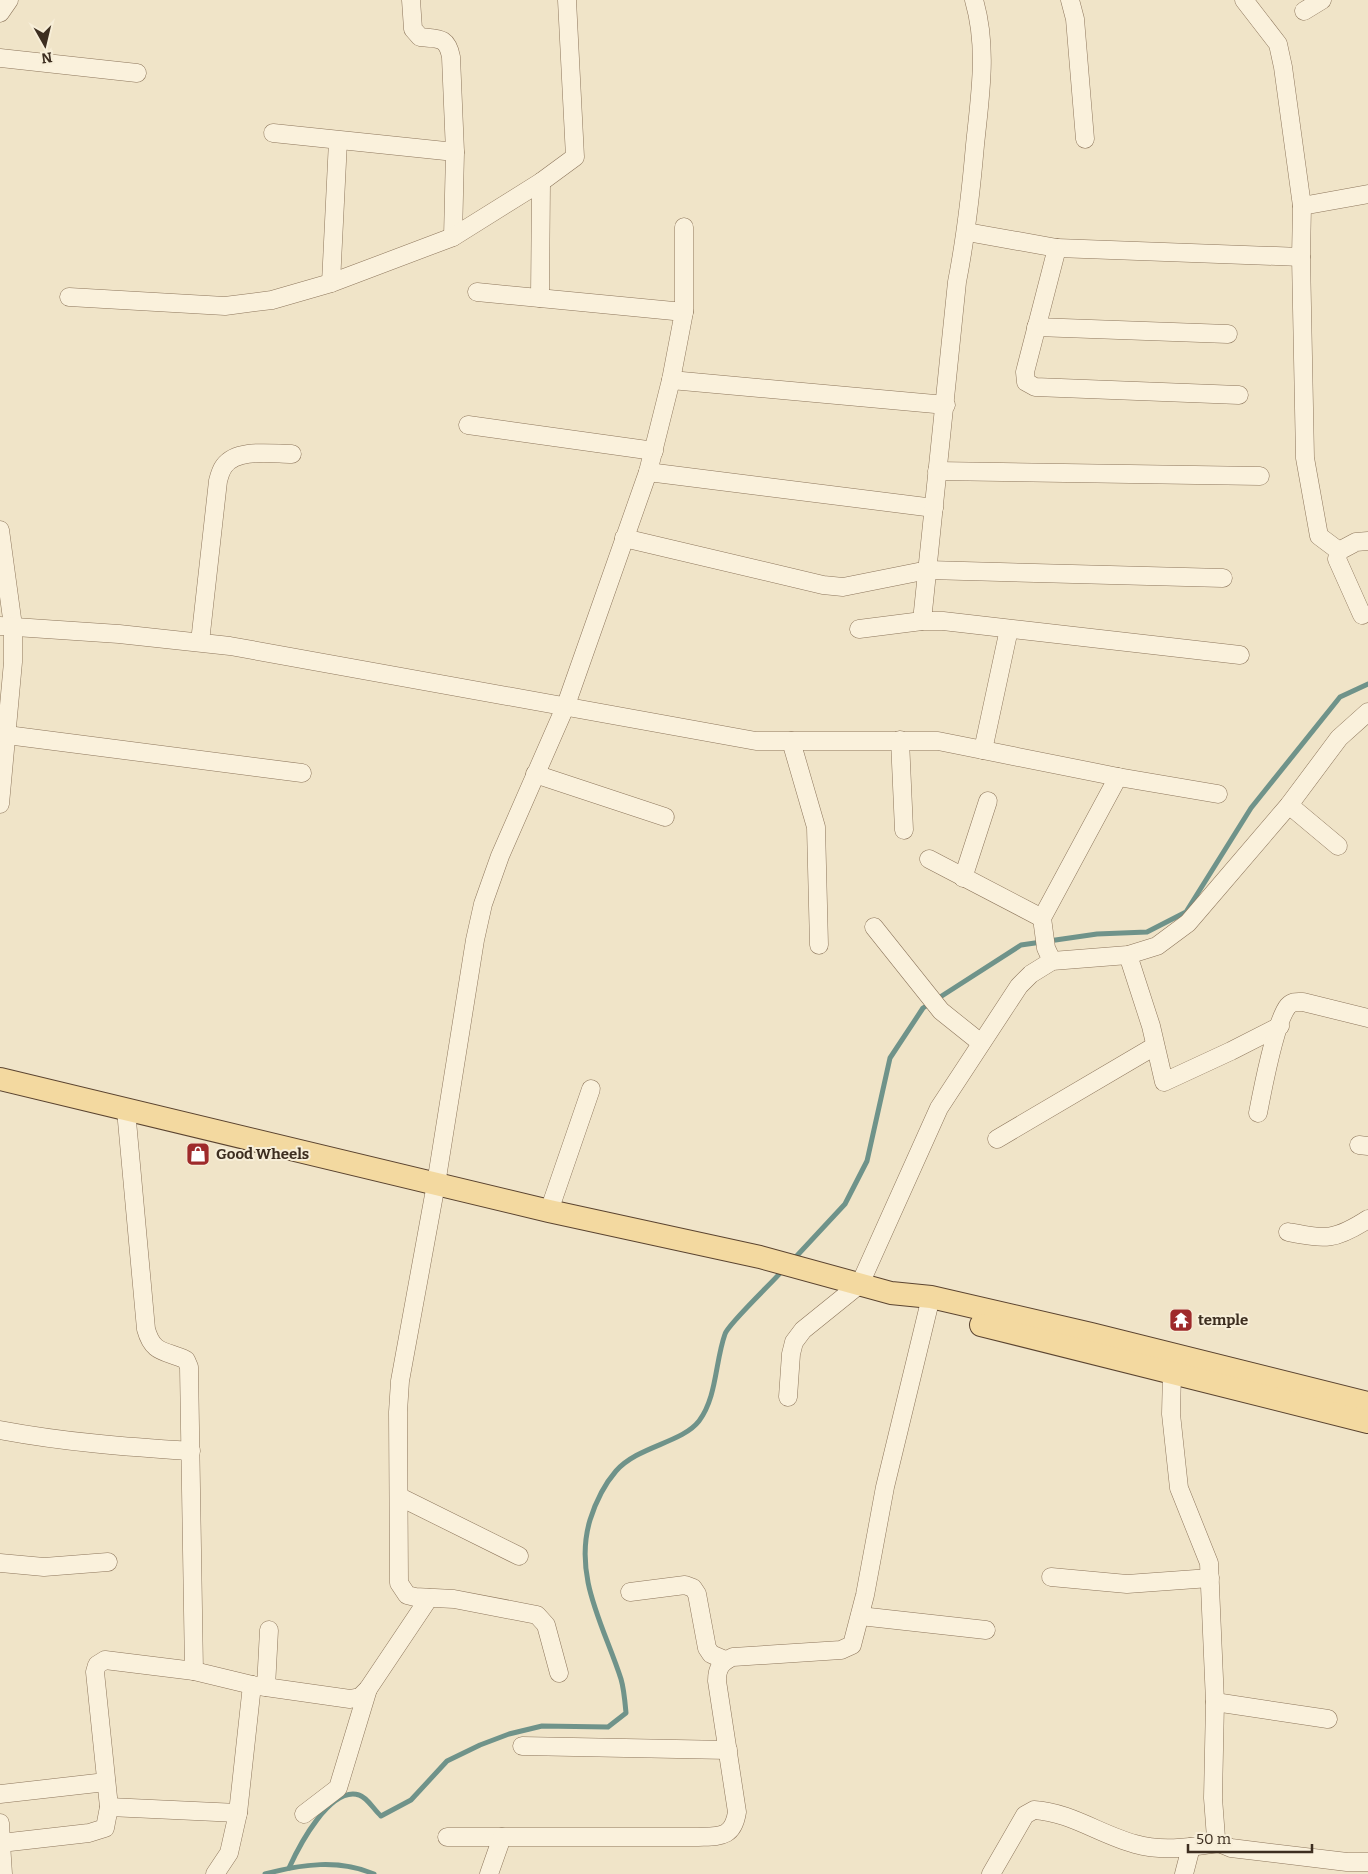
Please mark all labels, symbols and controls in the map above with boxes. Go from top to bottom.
north arrow [20,20,70,70]
text: N [40,48,53,67]
shop icon: Good Wheels [185,1141,211,1167]
place label: Good Wheels [216,1145,309,1163]
temple icon: temple [1168,1307,1194,1333]
place label: temple [1198,1311,1248,1329]
scale bar [1188,1822,1312,1854]
text: 50 m [1196,1830,1232,1848]

